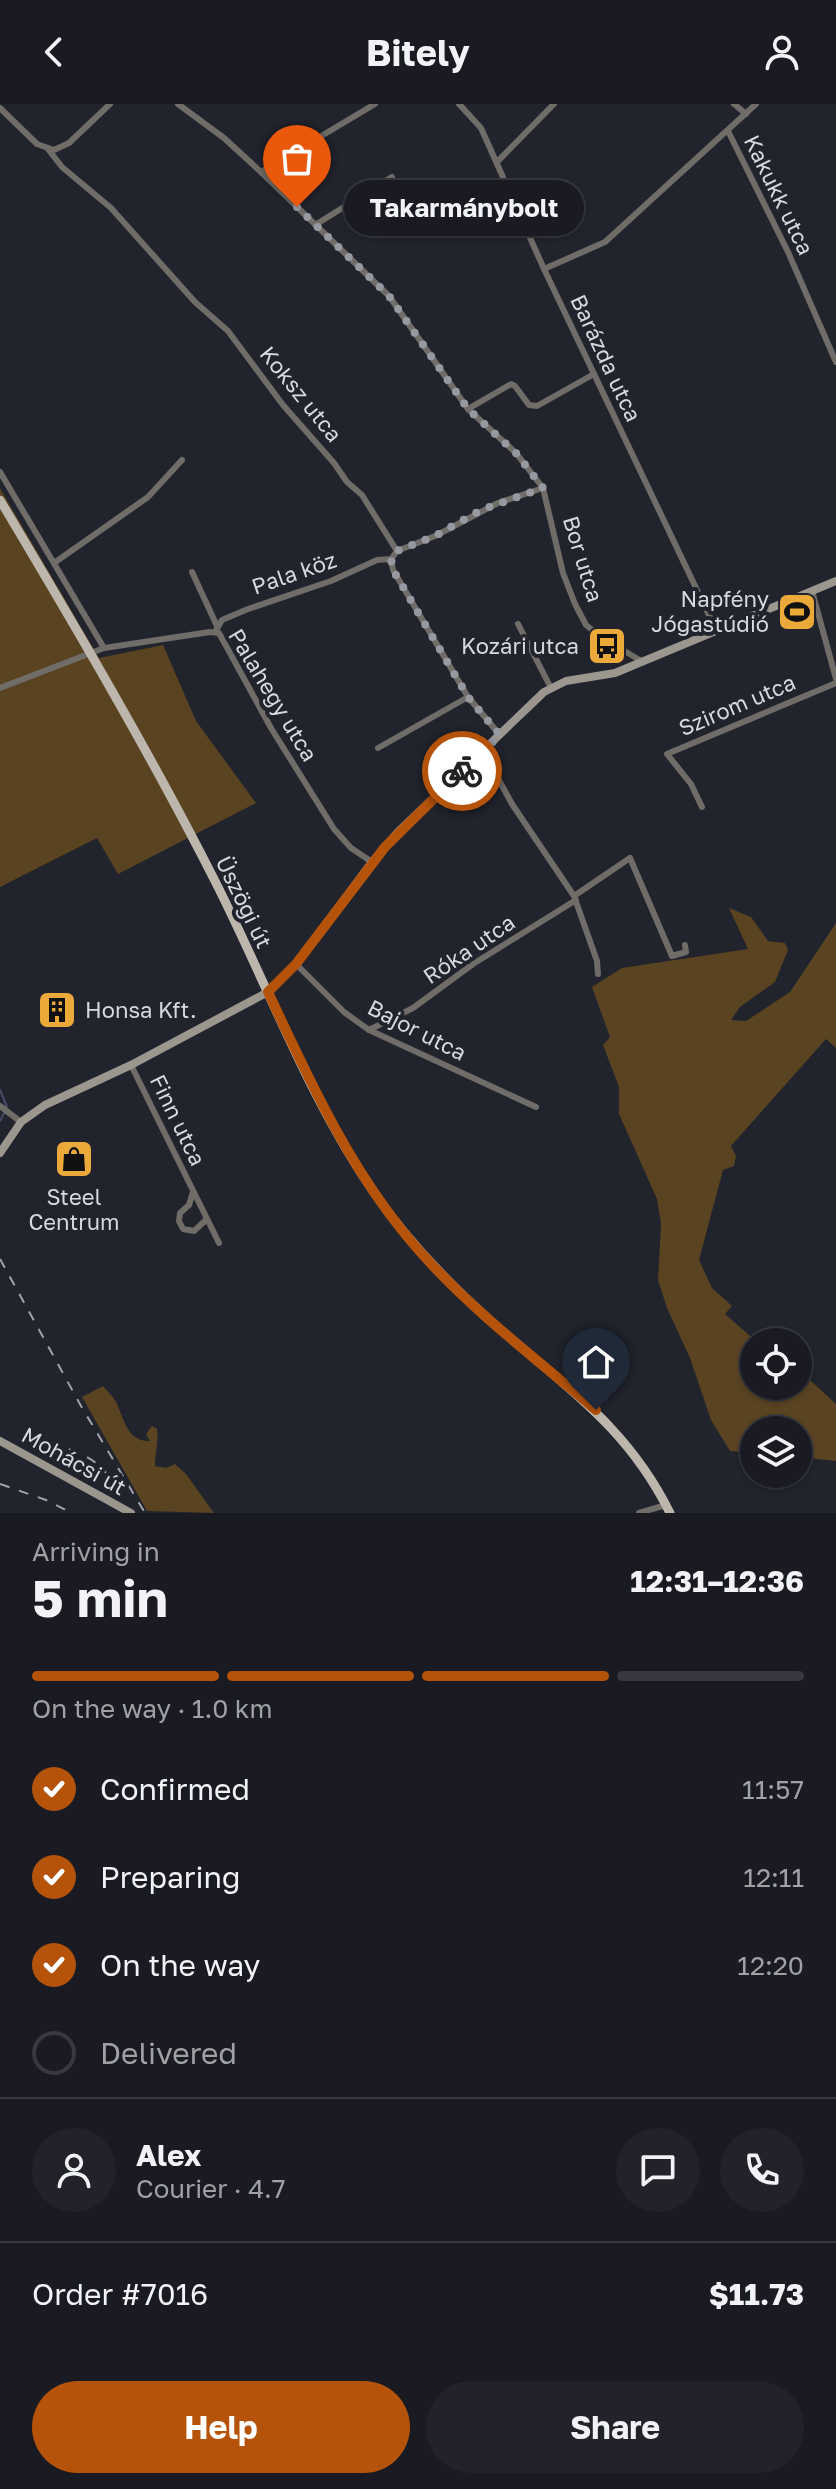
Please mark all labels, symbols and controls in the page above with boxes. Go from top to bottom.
icon: back [32,30,76,74]
icon: person [760,30,804,74]
text: Bitely [366,31,470,74]
pin [263,125,331,207]
street label: Kakukk utca [739,130,820,259]
icon: bag [275,137,319,181]
callout: Takarmánybolt [345,179,585,235]
text: Takarmánybolt [370,192,558,223]
street label: Barázda utca [565,290,648,426]
street label: Koksz utca [255,340,348,447]
street label: Bor utca [558,513,609,605]
street label: Pala köz [248,545,340,600]
place label: Napfény Jógastúdió [651,585,769,637]
sports icon: Napfény Jógastúdió [776,591,818,633]
street label: Palahegy utca [223,623,324,766]
bus stop icon: Kozári utca [586,625,628,667]
place label: Kozári utca [461,632,579,659]
street label: Szirom utca [674,668,799,741]
courier [422,731,502,811]
icon: bike [440,749,484,793]
street label: Üszögi út [211,851,278,952]
street label: Róka utca [418,908,520,989]
building icon: Honsa Kft. [36,989,78,1031]
street label: Bajor utca [363,993,471,1066]
place label: Honsa Kft. [85,996,197,1023]
street label: Finn utca [145,1070,212,1170]
shop icon: Steel Centrum [53,1138,95,1180]
place label: Steel Centrum [28,1183,120,1235]
pin [562,1328,630,1410]
map controls [740,1328,812,1488]
button: locate [740,1328,812,1400]
icon: home [574,1340,618,1384]
button: layers [740,1416,812,1488]
street label: Mohácsi út [17,1421,131,1500]
text: Arriving in [32,1536,160,1567]
text: 12:31–12:36 [630,1563,804,1599]
text: 5 min [32,1566,168,1628]
text: On the way · 1.0 km [32,1693,273,1724]
icon: check [32,1767,76,1811]
text: Confirmed [100,1771,250,1807]
text: 11:57 [742,1774,804,1805]
icon: check [32,1855,76,1899]
text: Preparing [100,1859,241,1895]
text: 12:11 [743,1862,804,1893]
icon: check [32,1943,76,1987]
text: On the way [100,1947,260,1983]
text: 12:20 [737,1950,804,1981]
text: Delivered [100,2035,237,2071]
button: person [32,2128,116,2212]
button: chat [616,2128,700,2212]
button: phone [720,2128,804,2212]
text: Alex [136,2137,201,2173]
text: Courier · 4.7 [136,2173,286,2204]
text: Order #7016 [32,2276,208,2312]
text: $11.73 [709,2276,804,2312]
button: Help [32,2381,410,2473]
button: Share [426,2381,804,2473]

